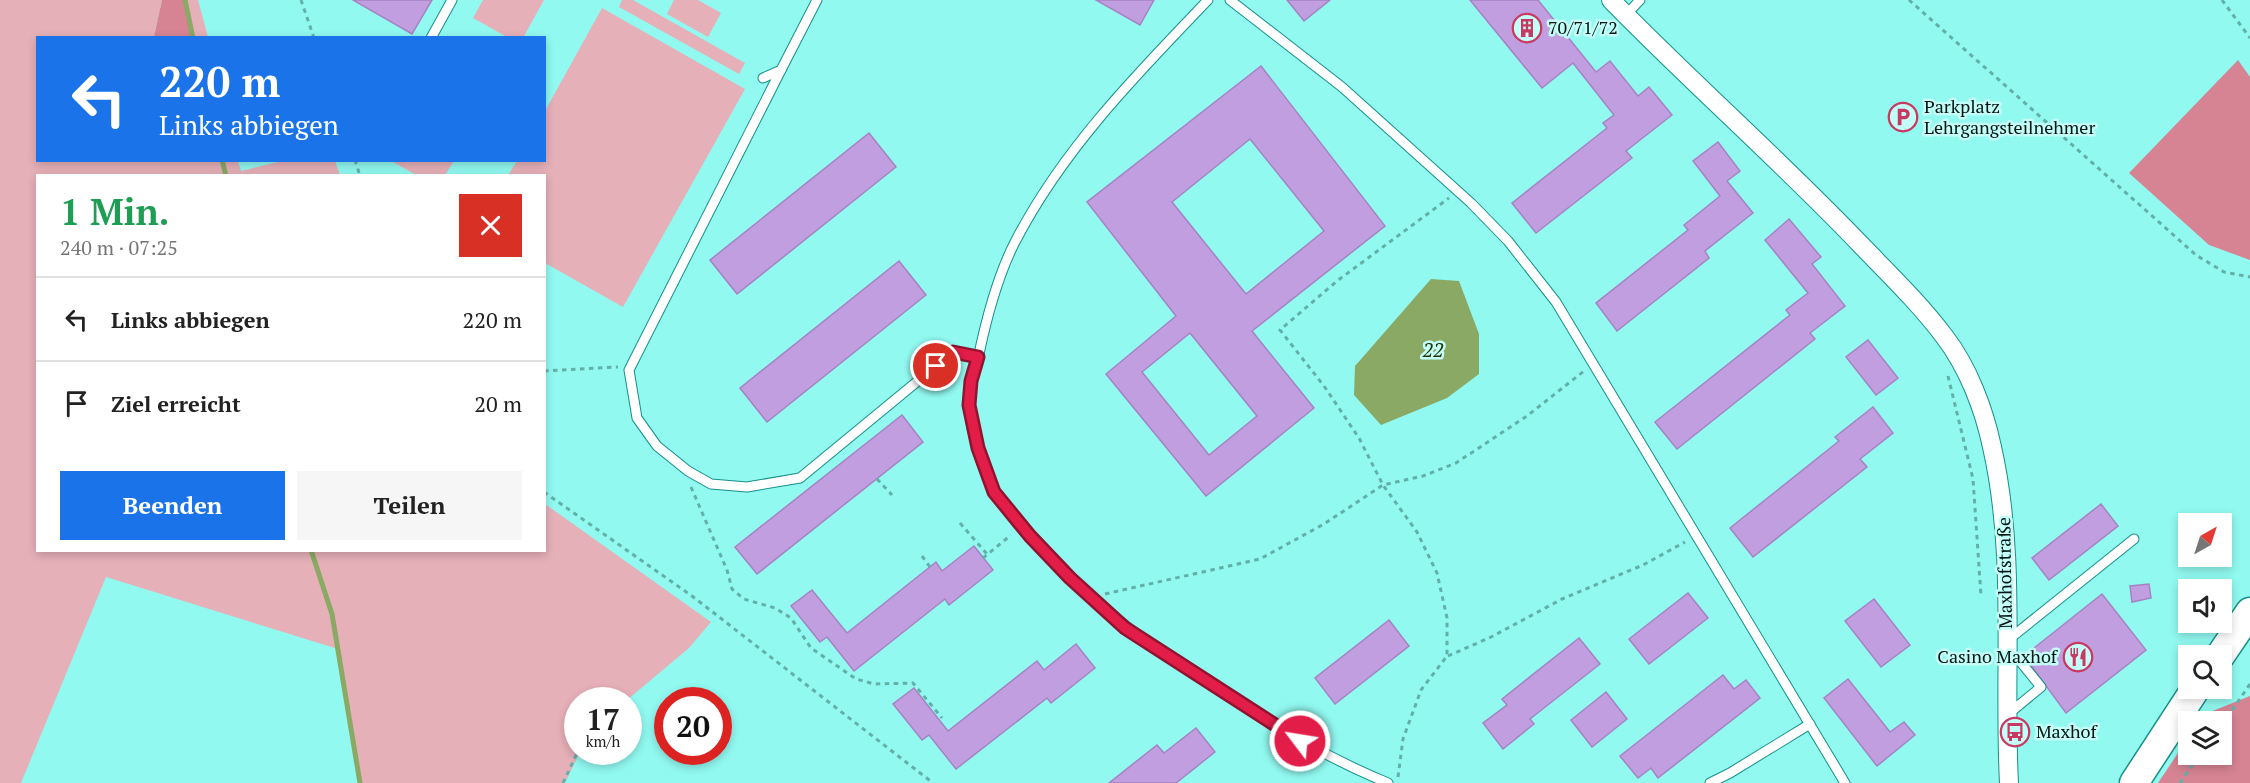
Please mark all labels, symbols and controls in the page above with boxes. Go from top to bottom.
building icon: 70/71/72 [1511,12,1543,44]
place label: 70/71/72 [1548,15,1618,39]
text: 220 m [159,53,280,109]
icon: left [60,60,138,138]
place label: Parkplatz Lehrgangsteilnehmer [1924,94,2095,139]
parking icon: Parkplatz Lehrgangsteilnehmer [1887,101,1919,133]
text: Links abbiegen [159,107,339,143]
text: 1 Min. [60,188,169,235]
button: close [459,194,522,257]
text: 240 m · 07:25 [60,234,178,261]
icon: left [60,303,93,336]
text: Links abbiegen [111,305,270,334]
text: 220 m [462,305,522,334]
water label: 22 [1422,336,1444,363]
pin [910,340,961,391]
icon: arrive [919,349,952,382]
icon: arrive [60,387,93,420]
text: Ziel erreicht [111,389,241,418]
text: 20 m [474,389,522,418]
button: Beenden [60,471,285,540]
button: Teilen [297,471,522,540]
north arrow [2178,513,2232,567]
map controls [2178,513,2232,765]
street label: Maxhofstraße [1991,517,2017,629]
button: sound [2178,579,2232,633]
restaurant icon: Casino Maxhof [2062,641,2094,673]
place label: Casino Maxhof [1937,644,2059,668]
button: search [2178,645,2232,699]
speed limit sign: 20 [654,687,732,765]
text: 17 [586,699,620,739]
position arrow [1268,709,1332,773]
button: layers [2178,711,2232,765]
bus stop icon: Maxhof [1999,716,2031,748]
place label: Maxhof [2036,719,2099,743]
text: km/h [586,731,620,751]

